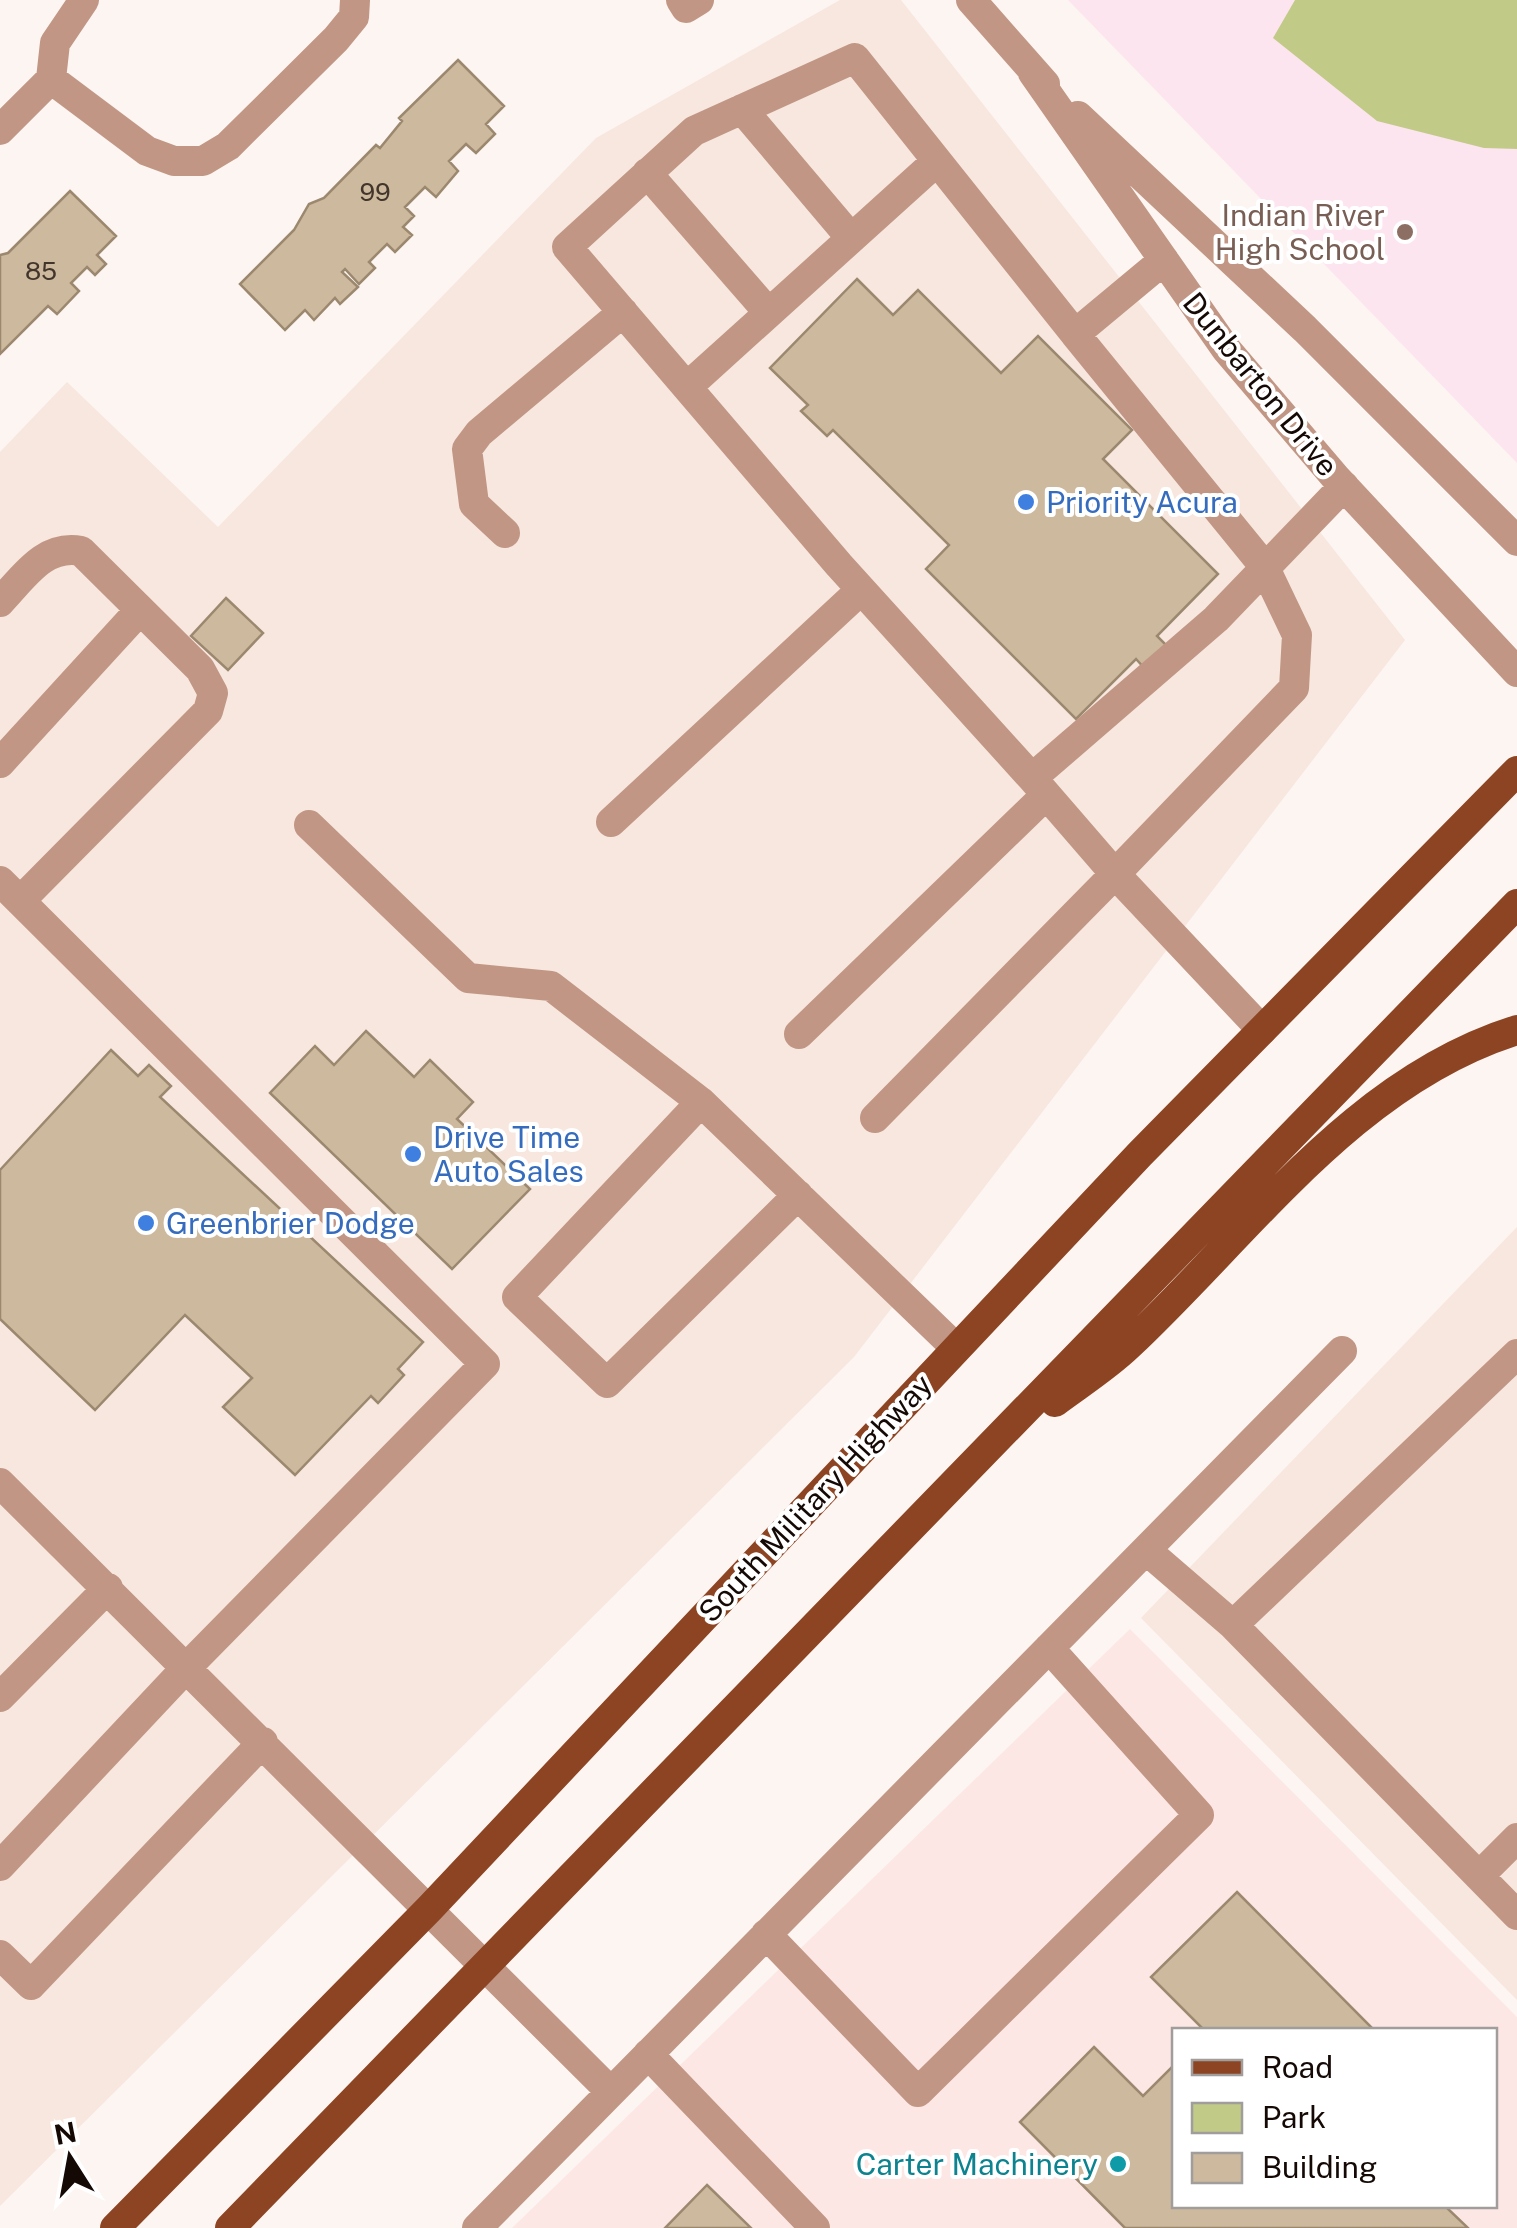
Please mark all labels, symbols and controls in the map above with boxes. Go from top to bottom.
house number: 99 [359,177,391,207]
place label: Indian River High School [1215,197,1385,267]
marker: Indian River High School [1394,221,1416,243]
house number: 85 [25,256,57,286]
street label: Dunbarton Drive [1176,285,1346,483]
place label: Priority Acura [1046,484,1238,520]
marker: Priority Acura [1015,491,1037,513]
place label: Drive Time Auto Sales [433,1119,584,1189]
marker: Drive Time Auto Sales [402,1143,424,1165]
place label: Greenbrier Dodge [166,1205,415,1241]
marker: Greenbrier Dodge [135,1212,157,1234]
street label: South Military Highway [691,1367,939,1629]
legend [1172,2028,1497,2208]
text: Road [1262,2049,1333,2085]
text: Park [1262,2099,1326,2135]
north arrow [20,2108,120,2208]
text: N [51,2115,79,2151]
place label: Carter Machinery [856,2146,1098,2182]
text: Building [1262,2149,1377,2185]
marker: Carter Machinery [1107,2153,1129,2175]

